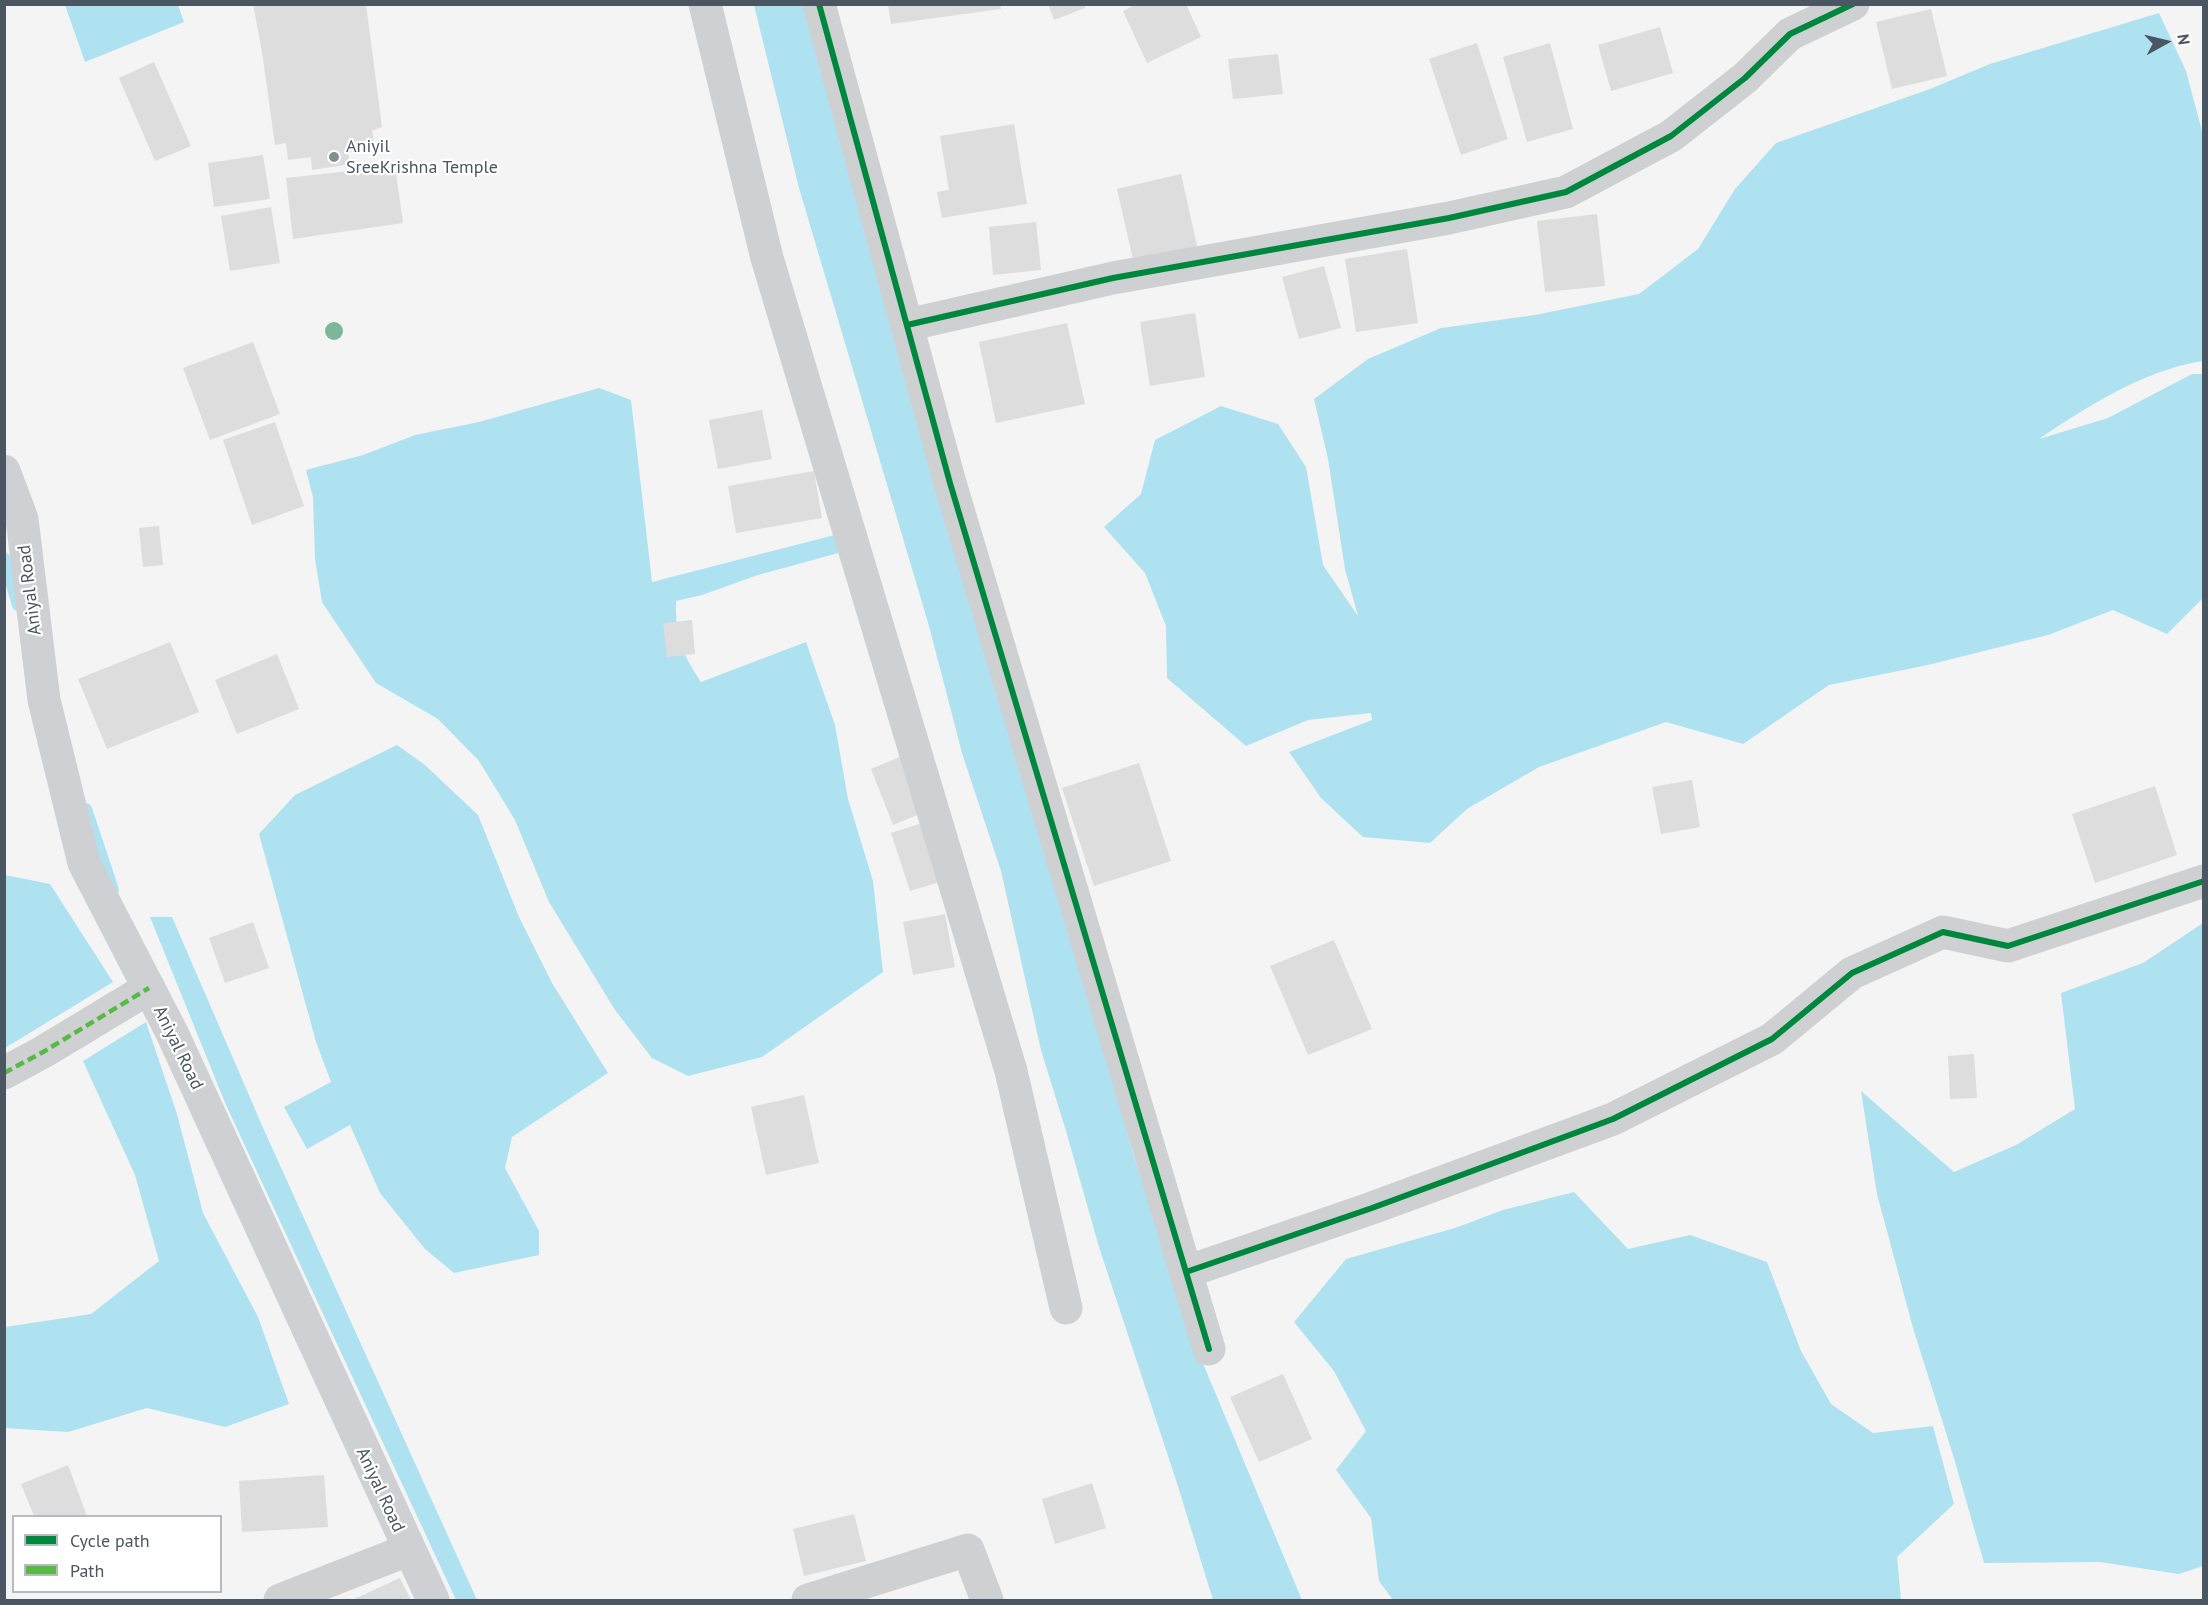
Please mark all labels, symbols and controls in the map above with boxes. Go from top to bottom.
north arrow [2136,12,2196,72]
text: N [2173,33,2194,46]
place label: Aniyil SreeKrishna Temple [346,136,498,178]
marker: Aniyil SreeKrishna Temple [327,150,341,164]
street label: Aniyal Road [14,544,46,636]
street label: Aniyal Road [148,1003,208,1093]
street label: Aniyal Road [351,1444,409,1536]
legend [12,1515,222,1593]
text: Cycle path [70,1529,150,1552]
text: Path [70,1559,104,1582]

